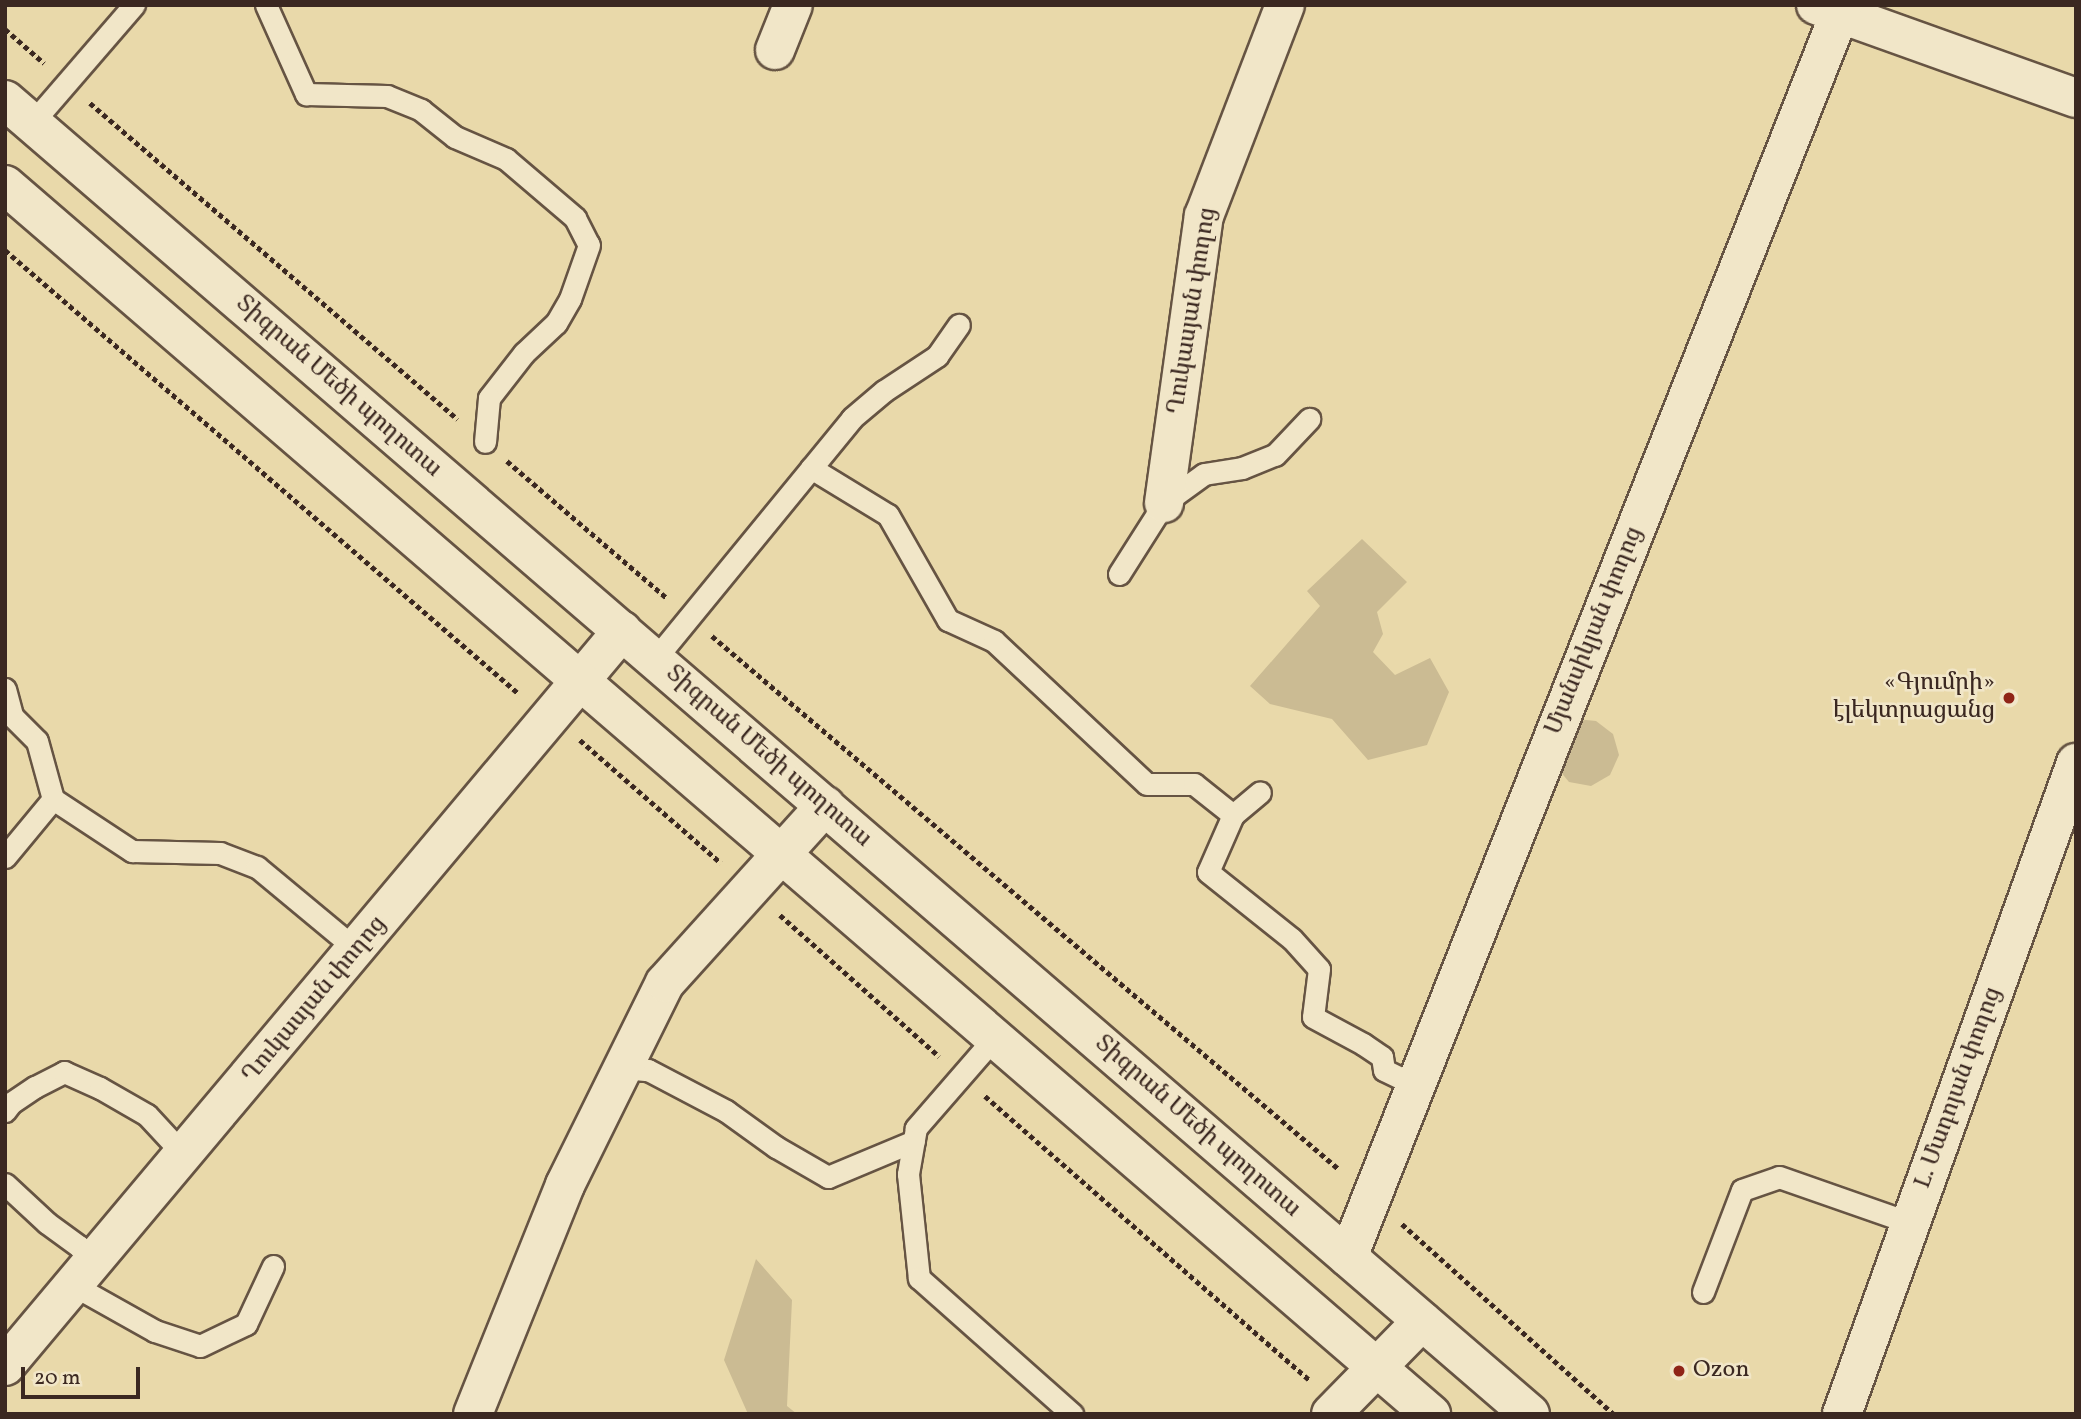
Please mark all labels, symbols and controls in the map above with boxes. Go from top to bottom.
street label: Ղուկասյան փողոց [1162,206,1224,416]
street label: Տիգրան Մեծի պողոտա [229,290,447,484]
street label: Մյանսիկյան փողոց [1540,523,1650,739]
street label: Տիգրան Մեծի պողոտա [659,660,877,854]
place label: «Գյումրի» էլեկտրացանց [1833,670,1995,726]
marker: «Գյումրի» էլեկտրացանց [2001,690,2017,706]
street label: Ղուկասյան փողոց [237,911,393,1089]
street label: L. Մադոյան փողոց [1909,983,2009,1193]
street label: Տիգրան Մեծի պողոտա [1088,1030,1306,1224]
scale bar [24,1352,144,1396]
place label: Ozon [1693,1357,1750,1385]
marker: Ozon [1671,1363,1687,1379]
text: 20 m [34,1364,80,1393]

